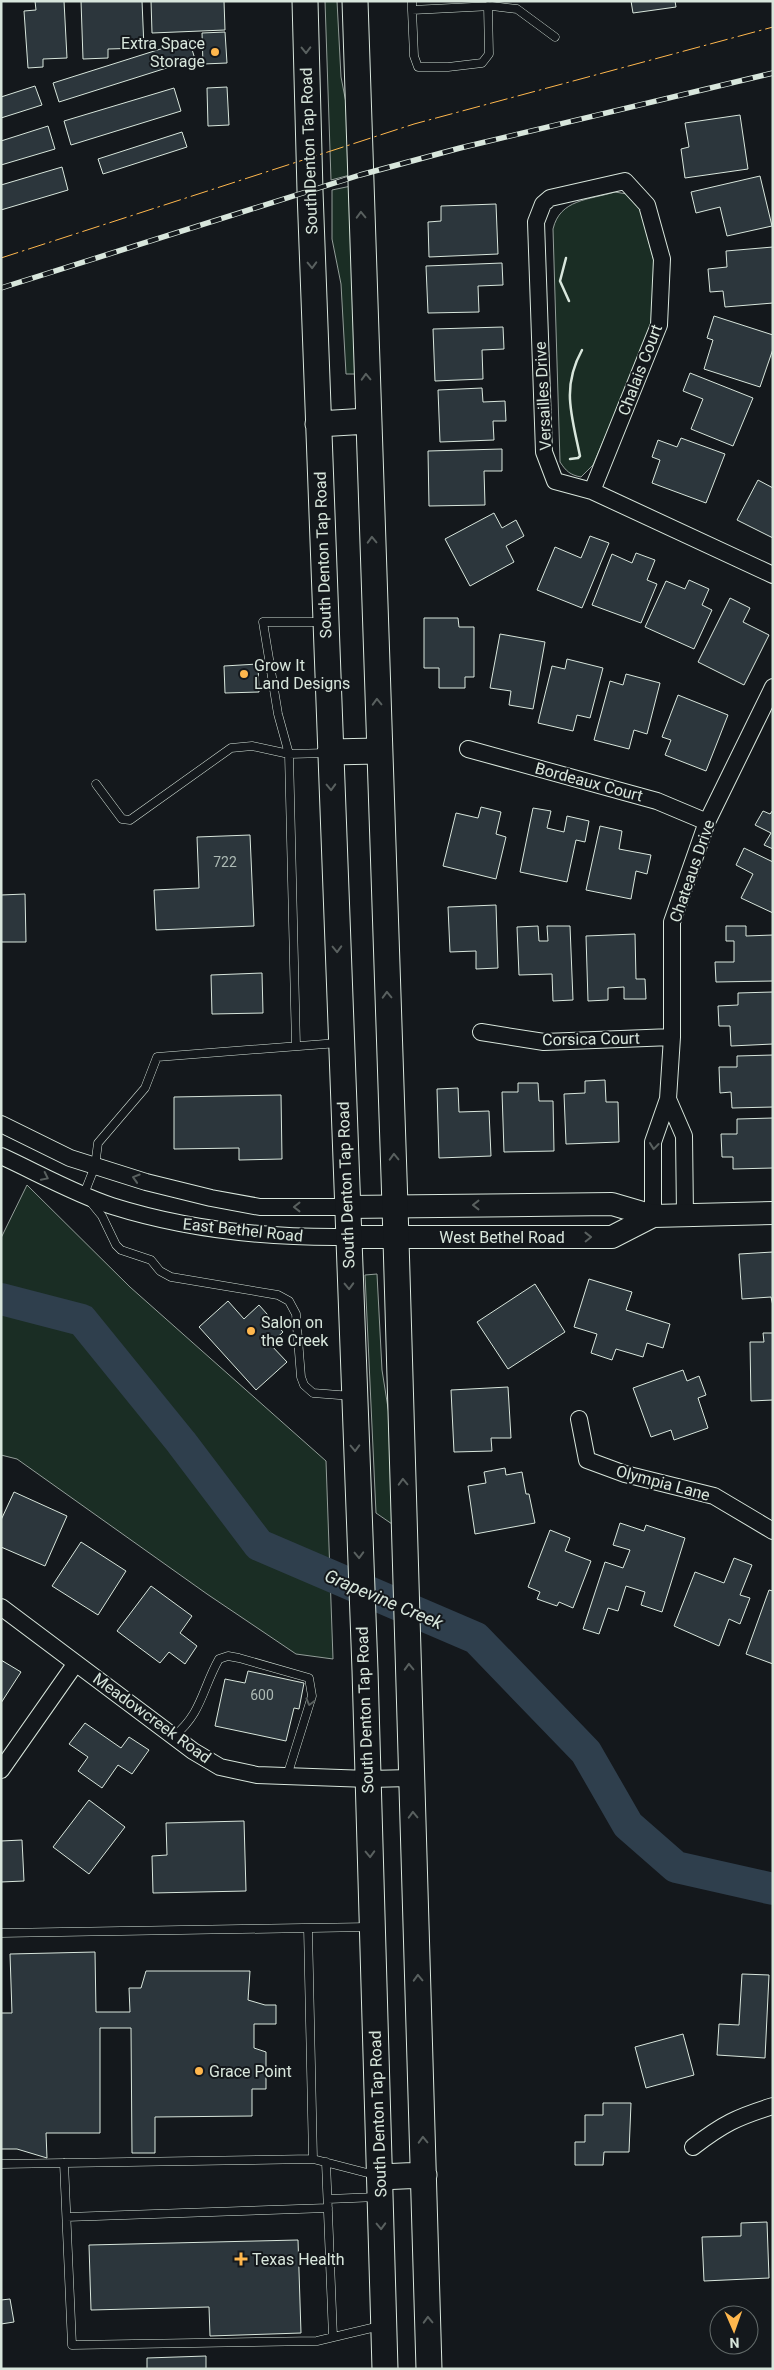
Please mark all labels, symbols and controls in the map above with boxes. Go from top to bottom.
place label: Extra Space Storage [121,34,205,71]
marker: Extra Space Storage [209,46,221,58]
one-way arrow [301,46,312,54]
street label: South Denton Tap Road [297,67,321,235]
one-way arrow [356,211,366,218]
one-way arrow [307,261,318,269]
street label: Chalais Court [614,322,666,418]
street label: Versailles Drive [531,341,555,451]
one-way arrow [361,373,372,381]
street label: South Denton Tap Road [311,471,335,639]
one-way arrow [366,536,377,544]
place label: Grow It Land Designs [254,656,350,693]
marker: Grow It Land Designs [238,668,250,680]
one-way arrow [372,698,382,706]
street label: Bordeaux Court [533,758,645,806]
one-way arrow [326,783,337,791]
street label: Chateaus Drive [666,817,718,925]
house number: 722 [213,854,237,870]
one-way arrow [332,946,342,954]
one-way arrow [382,991,393,999]
street label: Corsica Court [542,1029,640,1049]
street label: South Denton Tap Road [334,1101,358,1269]
one-way arrow [649,1142,660,1150]
one-way arrow [388,1153,399,1161]
one-way arrow [40,1171,49,1181]
one-way arrow [132,1174,140,1184]
one-way arrow [472,1200,480,1210]
one-way arrow [293,1202,301,1212]
street label: East Bethel Road [182,1214,304,1246]
street label: West Bethel Road [439,1228,565,1247]
one-way arrow [585,1232,593,1242]
one-way arrow [344,1282,354,1290]
place label: Salon on the Creek [261,1313,329,1350]
marker: Salon on the Creek [245,1325,257,1337]
one-way arrow [350,1445,360,1453]
street label: Olympia Lane [614,1461,712,1505]
one-way arrow [398,1477,408,1485]
one-way arrow [354,1552,364,1560]
water label: Grapevine Creek [322,1565,447,1634]
street label: South Denton Tap Road [353,1626,377,1794]
one-way arrow [403,1663,414,1671]
street label: Meadowcreek Road [89,1669,215,1767]
house number: 600 [250,1687,274,1703]
one-way arrow [305,1697,315,1705]
one-way arrow [408,1811,418,1818]
one-way arrow [365,1850,375,1858]
one-way arrow [413,1973,423,1981]
street label: South Denton Tap Road [366,2030,390,2198]
place label: Grace Point [209,2062,292,2081]
marker: Grace Point [193,2065,205,2077]
one-way arrow [417,2136,428,2144]
one-way arrow [376,2223,386,2231]
place label: Texas Health [252,2250,345,2269]
marker: Texas Health [234,2252,248,2266]
north arrow [709,2305,759,2355]
one-way arrow [422,2316,433,2324]
text: N [729,2335,740,2351]

